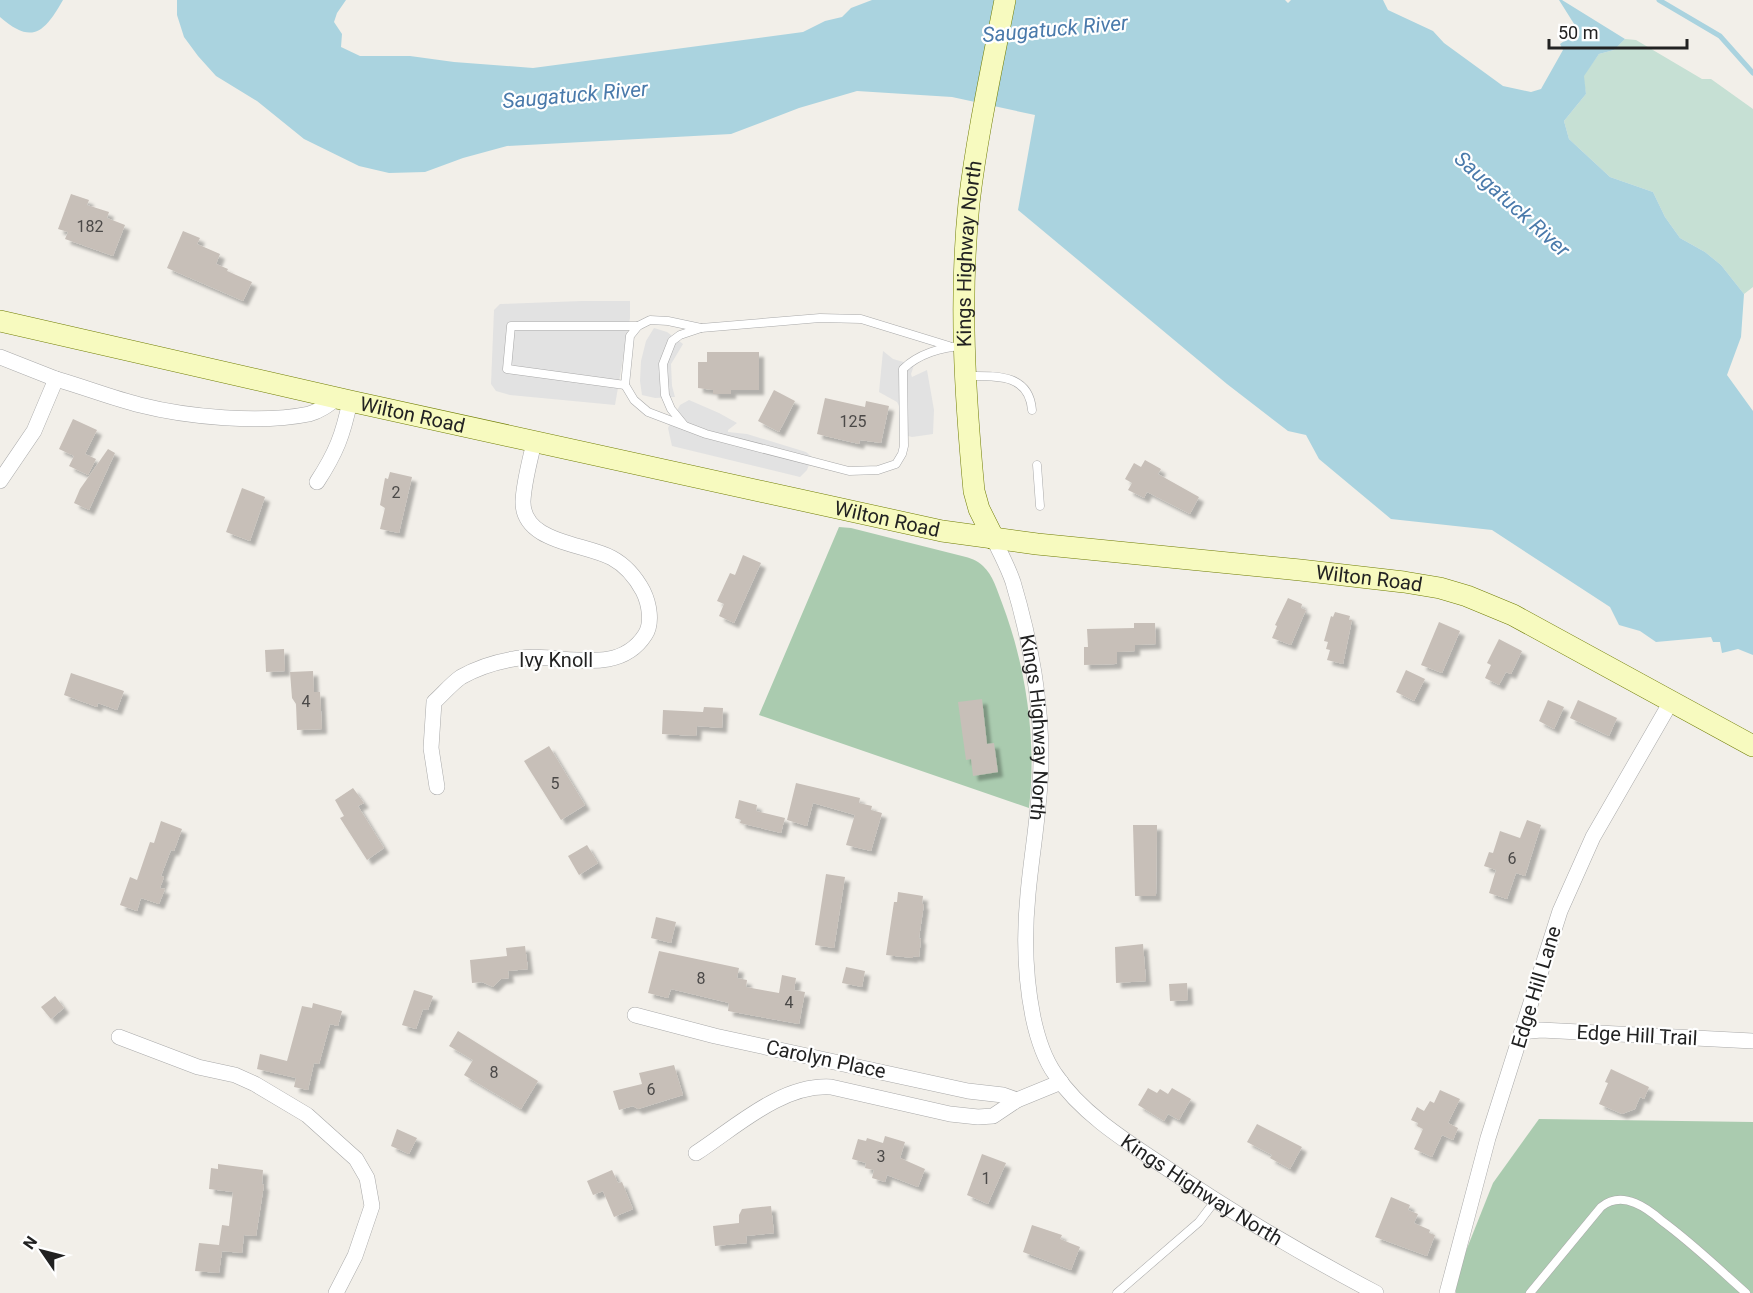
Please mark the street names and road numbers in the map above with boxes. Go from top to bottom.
street label: Kings Highway North [952,159,987,347]
street label: Wilton Road [358,392,467,438]
street label: Wilton Road [832,496,942,542]
street label: Wilton Road [1315,560,1424,597]
street label: Kings Highway North [1015,632,1053,822]
street label: Ivy Knoll [519,648,593,672]
street label: Edge Hill Lane [1506,923,1566,1051]
street label: Edge Hill Trail [1576,1020,1698,1050]
street label: Carolyn Place [764,1035,888,1083]
street label: Kings Highway North [1117,1129,1287,1250]

